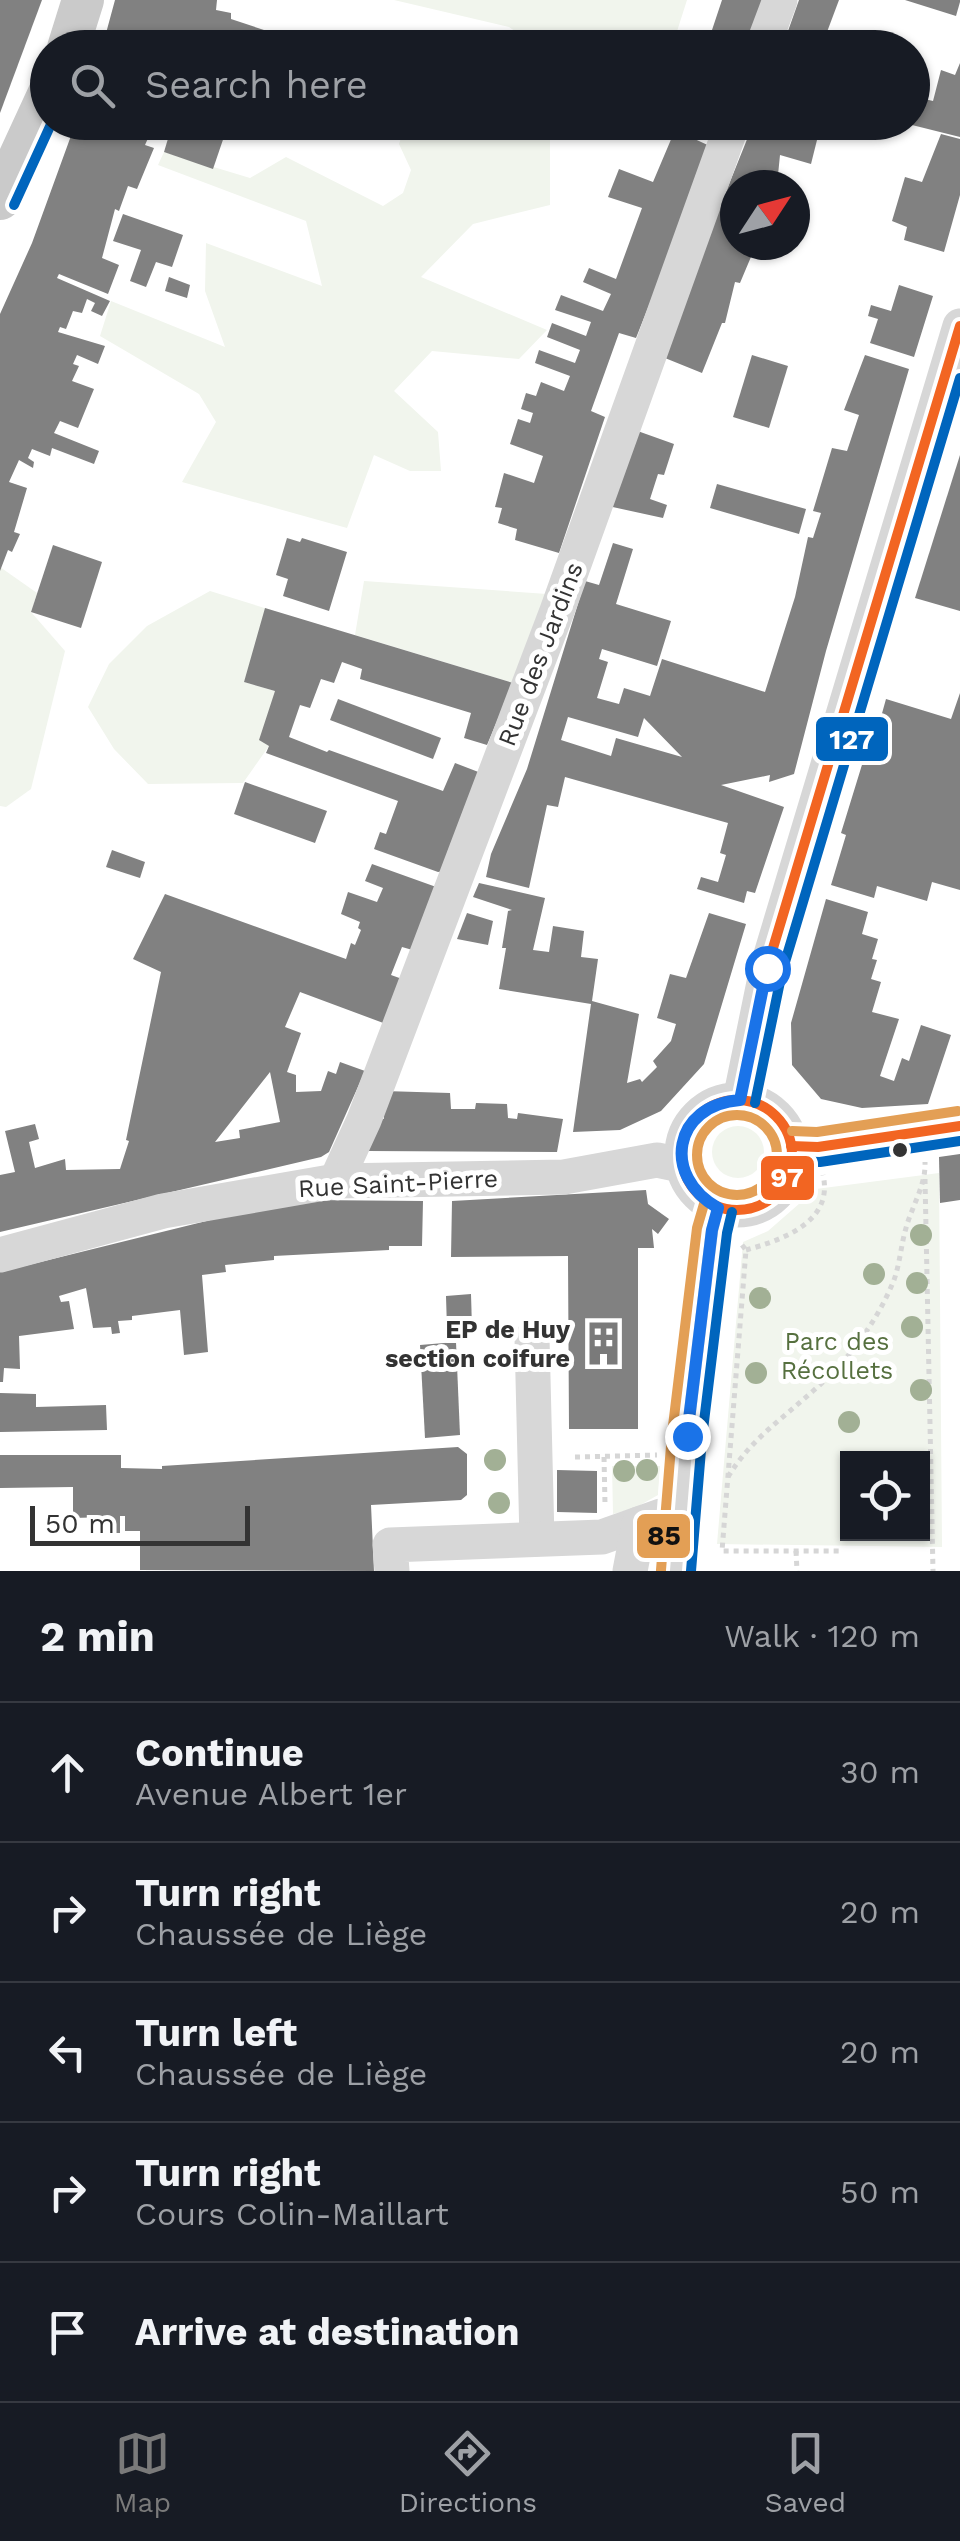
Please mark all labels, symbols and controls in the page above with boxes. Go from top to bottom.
search box [30,30,930,140]
icon: search [65,58,120,113]
text: Search here [145,63,368,107]
north arrow [720,170,810,260]
street label: Rue des Jardins [492,558,589,750]
line badge: 127 [814,715,890,763]
text: 127 [829,723,875,756]
route start [745,946,791,992]
unlabelled marker [890,1140,910,1160]
line badge: 97 [759,1154,816,1202]
text: 97 [770,1161,804,1194]
street label: Rue Saint-Pierre [297,1164,499,1203]
place label: EP de Huy section coifure [385,1315,571,1373]
building icon: EP de Huy section coifure [579,1319,627,1367]
park label: Parc des Récollets [781,1327,893,1385]
route end [665,1414,711,1460]
map controls [840,1451,930,1541]
button: locate [840,1451,930,1541]
scale bar [30,1501,250,1546]
text: 50 m [45,1507,115,1540]
line badge: 85 [635,1512,692,1560]
text: 85 [647,1519,681,1552]
text: 2 min [40,1612,155,1661]
text: Walk · 120 m [724,1617,920,1655]
text: Continue [135,1731,304,1775]
icon: ahead [40,1745,95,1800]
text: 30 m [840,1753,920,1791]
text: Avenue Albert 1er [135,1775,407,1813]
text: Turn right [135,1871,321,1915]
icon: right [40,1885,95,1940]
text: 20 m [840,1893,920,1931]
text: Chaussée de Liège [135,1915,427,1953]
text: Turn left [135,2011,297,2055]
icon: left [40,2025,95,2080]
text: 20 m [840,2033,920,2071]
text: Chaussée de Liège [135,2055,427,2093]
text: Turn right [135,2151,321,2195]
icon: right [40,2165,95,2220]
text: 50 m [840,2173,920,2211]
text: Cours Colin-Maillart [135,2195,449,2233]
icon: arrive [40,2305,95,2360]
text: Arrive at destination [135,2310,520,2354]
tab: Map [114,2426,171,2519]
tab: Directions [399,2426,537,2519]
tab: Saved [765,2426,846,2519]

